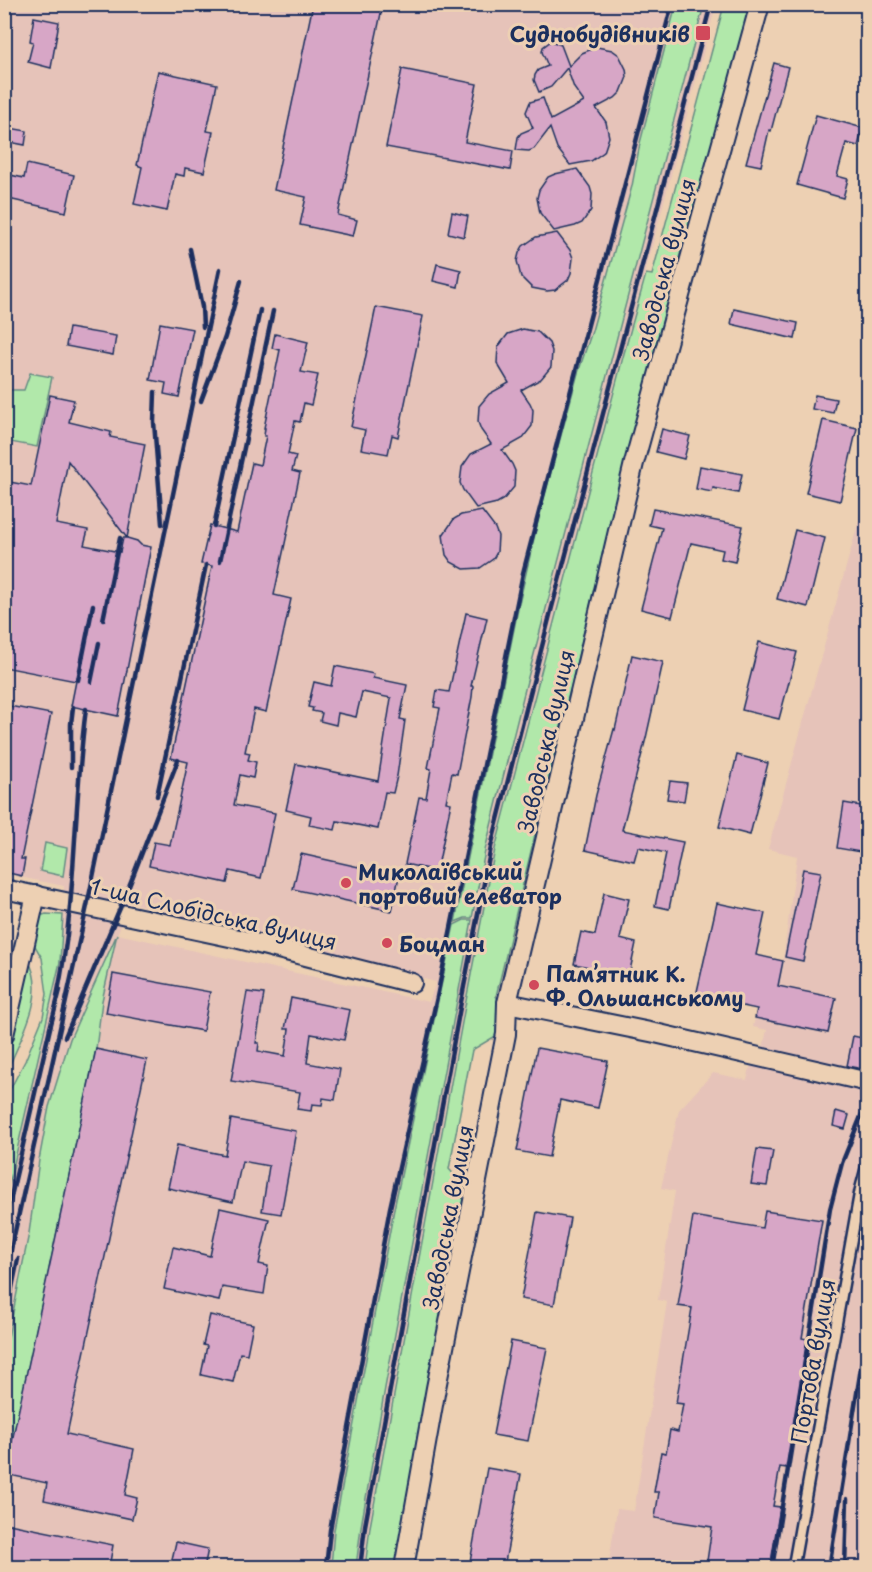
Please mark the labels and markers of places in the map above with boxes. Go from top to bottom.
place label: Суднобудівників [510,17,690,49]
marker: Суднобудівників [694,24,712,42]
place label: Миколаївський портовий елеватор [358,855,562,911]
marker: Миколаївський портовий елеватор [339,876,353,890]
place label: Боцман [399,927,485,959]
marker: Боцман [380,936,394,950]
place label: Пам’ятник К. Ф. Ольшанському [546,957,743,1013]
marker: Пам’ятник К. Ф. Ольшанському [527,978,541,992]

